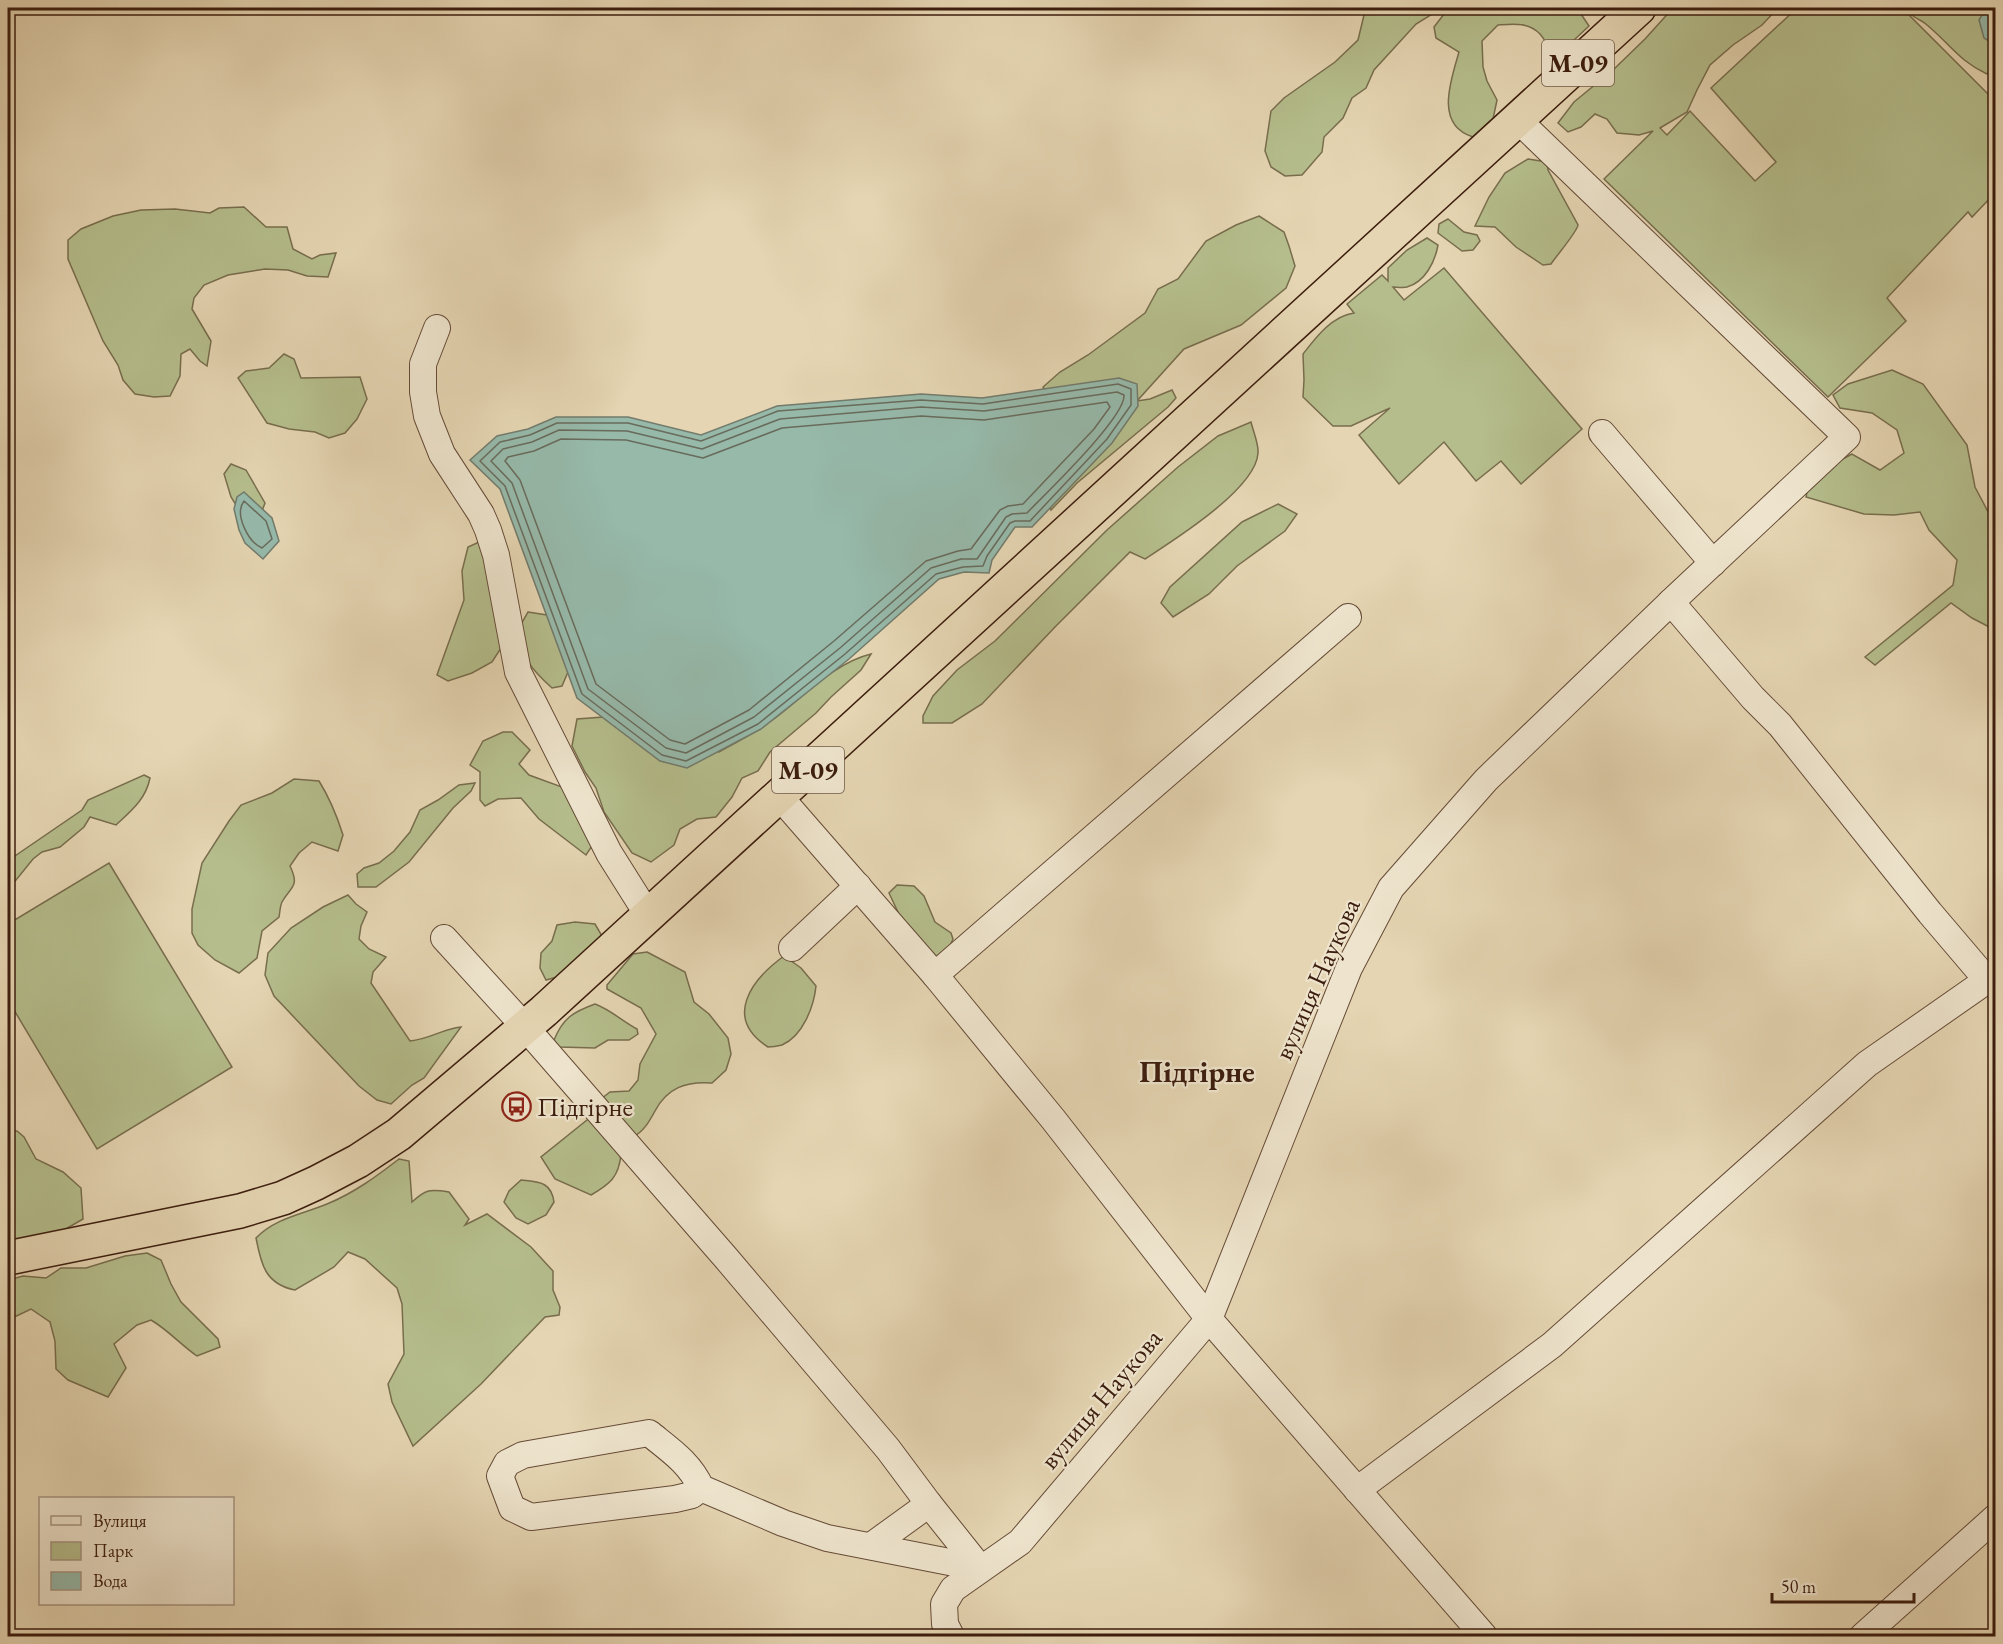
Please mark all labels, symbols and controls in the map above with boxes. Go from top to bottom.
road number: М-09 [1542,40,1614,86]
road number: М-09 [772,747,844,793]
street label: вулиця Наукова [1265,892,1368,1065]
district label: Підгірне [1139,1052,1255,1091]
place label: Підгірне [537,1089,633,1124]
bus stop icon: Підгірне [500,1091,532,1123]
street label: вулиця Наукова [1032,1321,1170,1476]
legend [39,1497,234,1605]
text: Вулиця [93,1509,146,1532]
text: Парк [93,1539,133,1562]
scale bar [1772,1566,1914,1604]
text: Вода [93,1569,128,1592]
text: 50 m [1781,1575,1816,1598]

